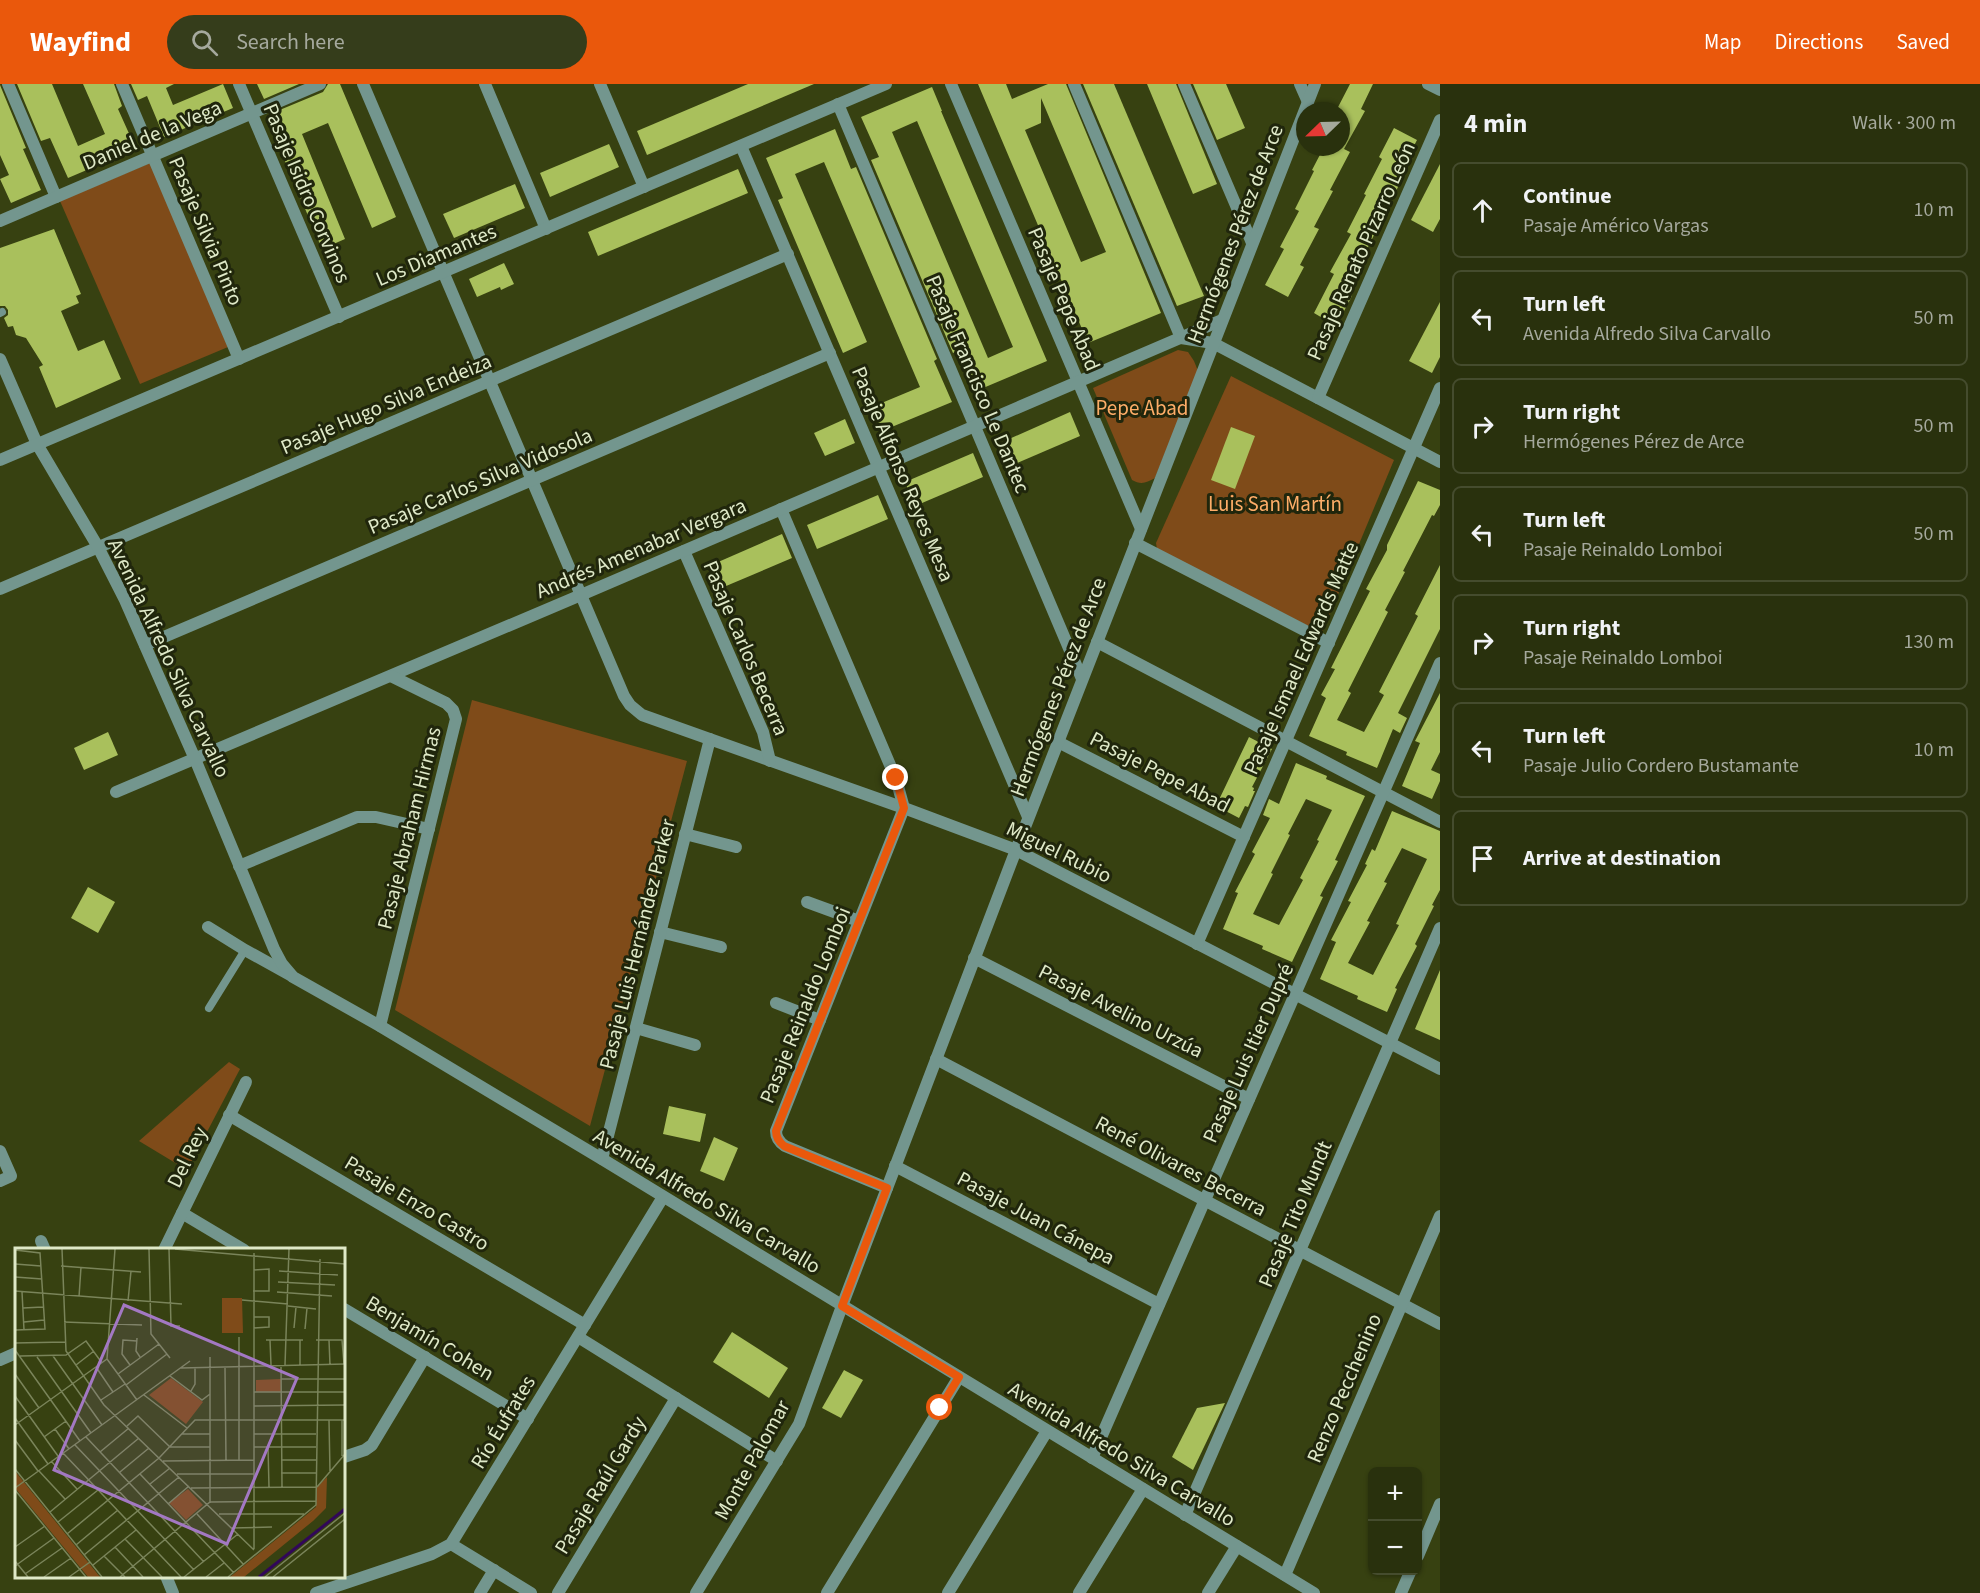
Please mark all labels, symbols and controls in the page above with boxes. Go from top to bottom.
search box [167,15,587,69]
text: Wayfind [30,22,131,62]
icon: search [188,26,221,59]
text: Search here [236,26,345,58]
text: Map [1704,27,1742,57]
text: Directions [1775,27,1863,57]
text: Saved [1896,27,1950,57]
street label: Daniel de la Vega [78,92,226,178]
street label: Pasaje Isidro Corvinos [256,99,358,288]
north arrow [1296,102,1350,156]
text: 4 min [1464,105,1527,142]
text: Walk · 300 m [1852,109,1956,137]
street label: Hermógenes Pérez de Arce [1179,120,1291,348]
street label: Pasaje Renato Pizarro León [1299,137,1423,365]
street label: Pasaje Silvia Pinto [161,152,251,310]
text: Continue [1523,180,1612,212]
icon: ahead [1466,194,1499,227]
text: 10 m [1914,196,1954,224]
text: Pasaje Américo Vargas [1523,212,1709,240]
street label: Los Diamantes [371,216,501,294]
street label: Pasaje Pepe Abad [1020,222,1108,376]
street label: Pasaje Francisco Le Dantec [918,270,1038,498]
text: Turn left [1523,288,1605,320]
icon: left [1466,302,1499,335]
text: 50 m [1914,304,1954,332]
text: Avenida Alfredo Silva Carvallo [1523,320,1771,348]
street label: Pasaje Hugo Silva Endeiza [276,346,496,462]
street label: Pasaje Alfonso Reyes Mesa [844,362,962,586]
park label: Pepe Abad [1095,393,1189,423]
text: Turn right [1523,396,1620,428]
icon: right [1466,410,1499,443]
text: 50 m [1914,412,1954,440]
street label: Pasaje Carlos Silva Vidosola [363,420,597,542]
text: Hermógenes Pérez de Arce [1523,428,1744,456]
park label: Luis San Martín [1208,489,1342,519]
street label: Andrés Amenabar Vergara [531,490,751,606]
text: Turn left [1523,504,1605,536]
icon: left [1466,518,1499,551]
text: 50 m [1914,520,1954,548]
street label: Avenida Alfredo Silva Carvallo [100,534,238,782]
text: Pasaje Reinaldo Lomboi [1523,536,1723,564]
street label: Pasaje Ismael Edwards Matte [1236,537,1366,779]
street label: Pasaje Carlos Becerra [696,556,796,740]
street label: Hermógenes Pérez de Arce [1002,573,1114,801]
text: Turn right [1523,612,1620,644]
icon: right [1466,626,1499,659]
text: 130 m [1904,628,1954,656]
text: Pasaje Reinaldo Lomboi [1523,644,1723,672]
text: Turn left [1523,720,1605,752]
street label: Pasaje Abraham Hirmas [369,723,449,932]
street label: Pasaje Pepe Abad [1085,724,1235,820]
icon: left [1466,734,1499,767]
text: 10 m [1914,736,1954,764]
text: Pasaje Julio Cordero Bustamante [1523,752,1799,780]
route end [882,764,908,790]
street label: Miguel Rubio [1001,814,1117,890]
street label: Pasaje Luis Hernández Parker [591,815,683,1072]
icon: arrive [1466,842,1499,875]
text: Arrive at destination [1523,842,1721,874]
street label: Pasaje Reinaldo Lomboi [752,902,858,1108]
street label: Pasaje Avelino Urzúa [1033,956,1209,1066]
street label: Pasaje Luis Itier Dupré [1195,958,1301,1148]
street label: René Olivares Becerra [1090,1108,1272,1224]
street label: Del Rey [159,1121,215,1193]
street label: Avenida Alfredo Silva Carvallo [588,1121,826,1281]
street label: Pasaje Tito Mundt [1251,1136,1339,1292]
street label: Pasaje Enzo Castro [339,1148,495,1258]
street label: Pasaje Juan Cánepa [952,1164,1120,1272]
inset map [15,1248,345,1578]
street label: Benjamín Cohen [360,1288,500,1388]
street label: Renzo Pecchenino [1299,1309,1389,1467]
street label: Río Éufrates [463,1369,543,1474]
street label: Avenida Alfredo Silva Carvallo [1003,1374,1241,1534]
street label: Monte Palomar [707,1394,798,1526]
route start [926,1394,952,1420]
street label: Pasaje Raúl Gardy [547,1410,653,1560]
map controls [1368,1467,1422,1575]
button: + [1368,1467,1422,1521]
button: − [1368,1521,1422,1575]

